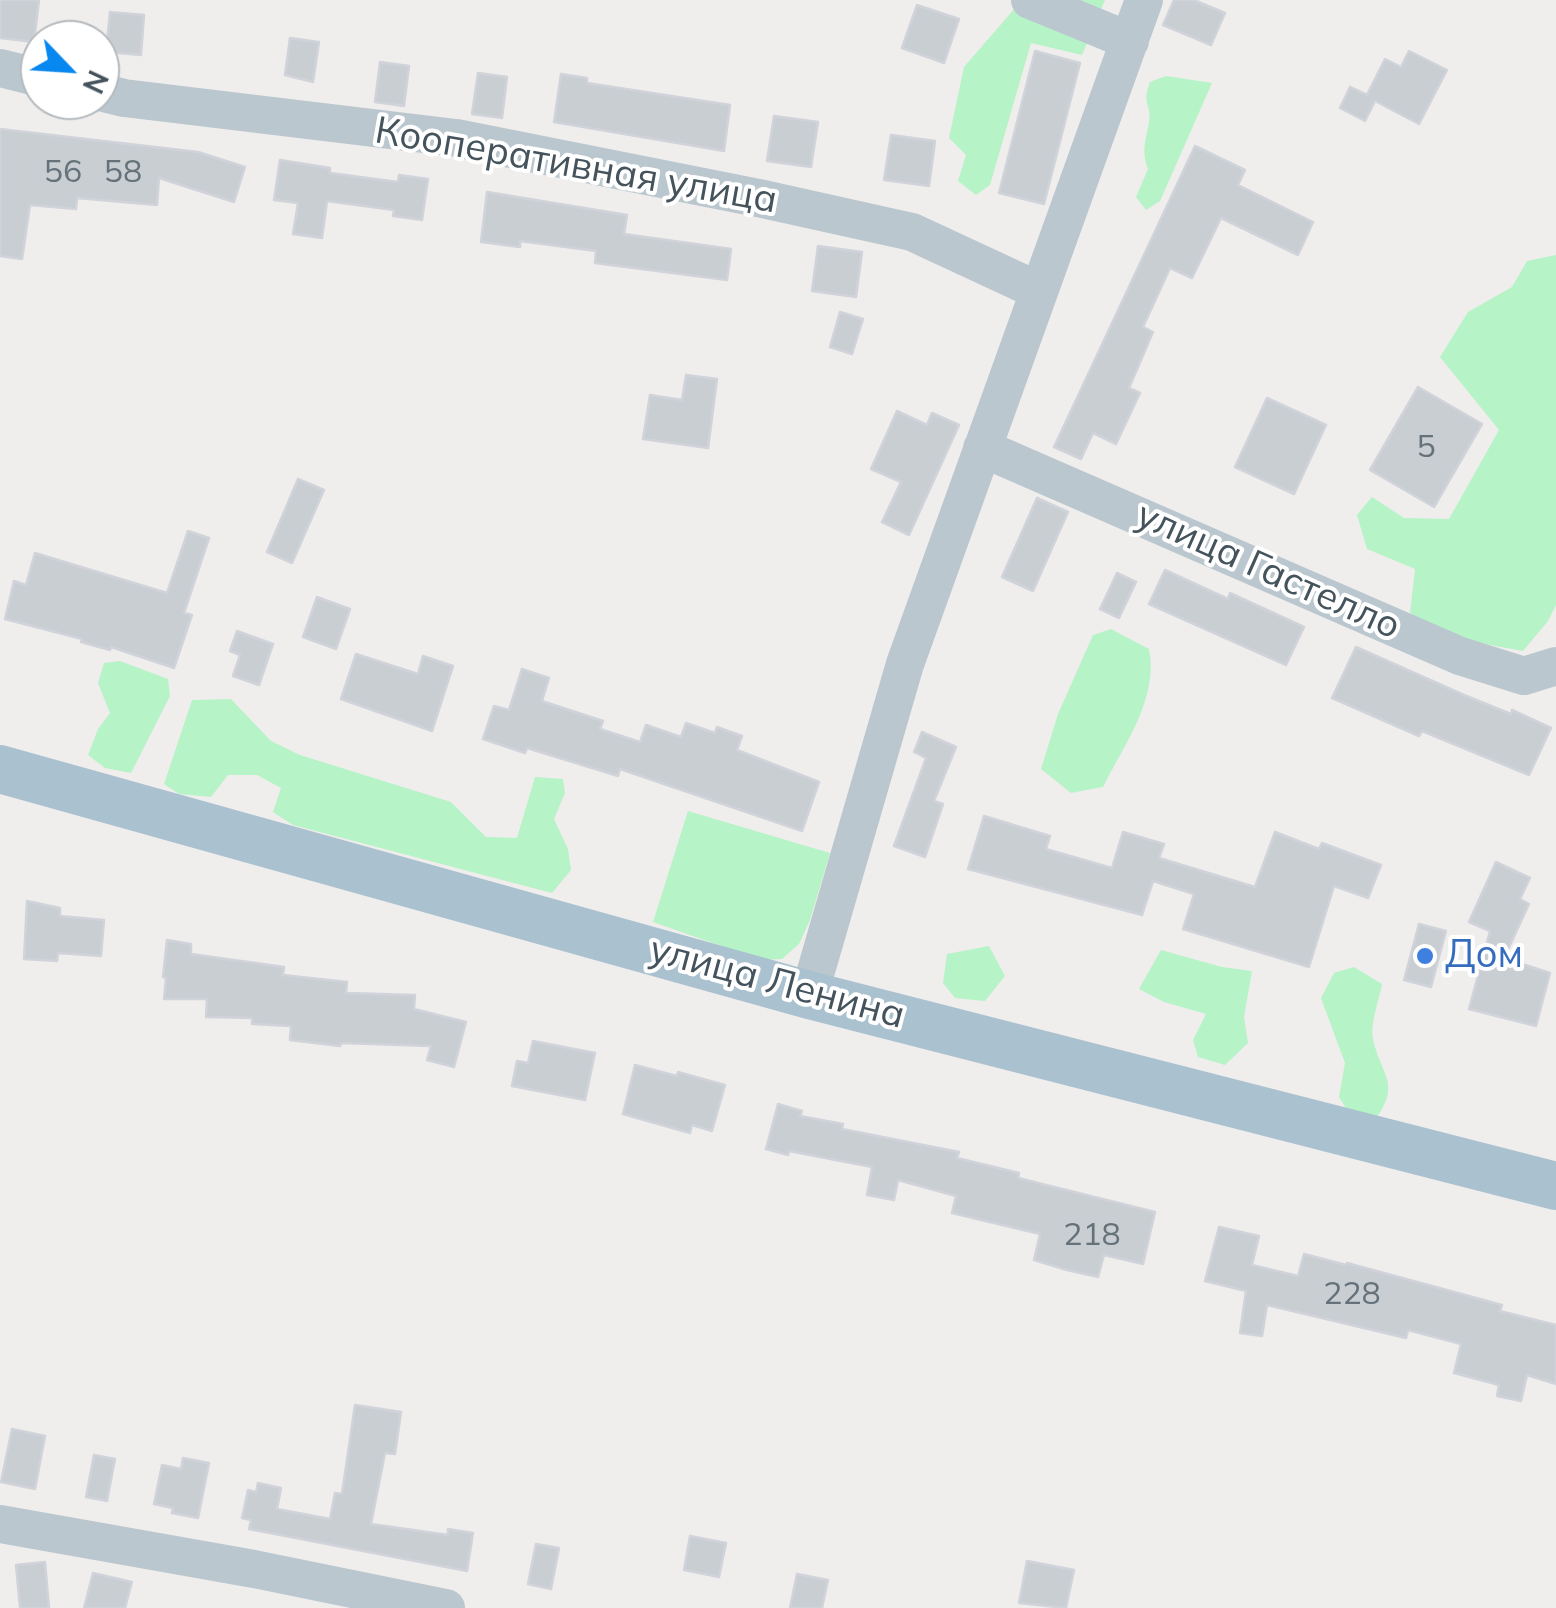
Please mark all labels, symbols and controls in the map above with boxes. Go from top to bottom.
north arrow [20,20,120,120]
text: N [76,65,116,99]
street label: Кооперативная улица [371,108,781,224]
house number: 56 [44,153,82,191]
house number: 58 [104,153,142,191]
house number: 5 [1416,428,1436,466]
street label: улица Гастелло [1129,492,1407,650]
street label: улица Ленина [645,927,909,1039]
place label: Дом [1445,933,1523,979]
marker: Дом [1414,945,1436,967]
house number: 218 [1063,1216,1121,1254]
house number: 228 [1323,1275,1381,1313]

